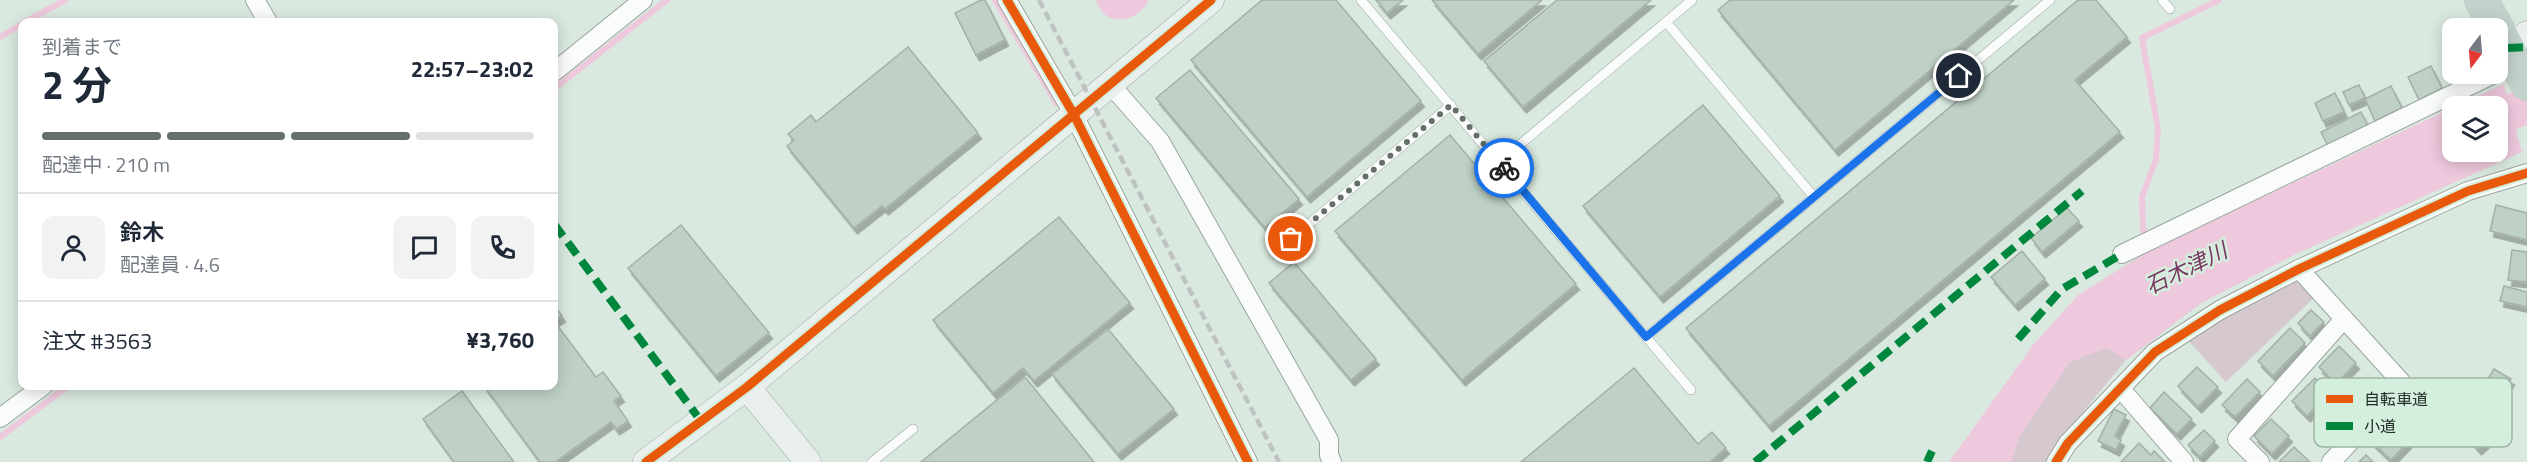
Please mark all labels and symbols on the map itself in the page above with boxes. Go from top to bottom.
north arrow [2442,18,2508,84]
pin [1933,50,1984,101]
courier [1474,138,1534,198]
pin [1265,213,1316,264]
water label: 石木津川 [2139,233,2235,303]
legend [2314,378,2512,447]
text: 自転車道 [2364,387,2428,411]
text: 小道 [2364,414,2396,438]

